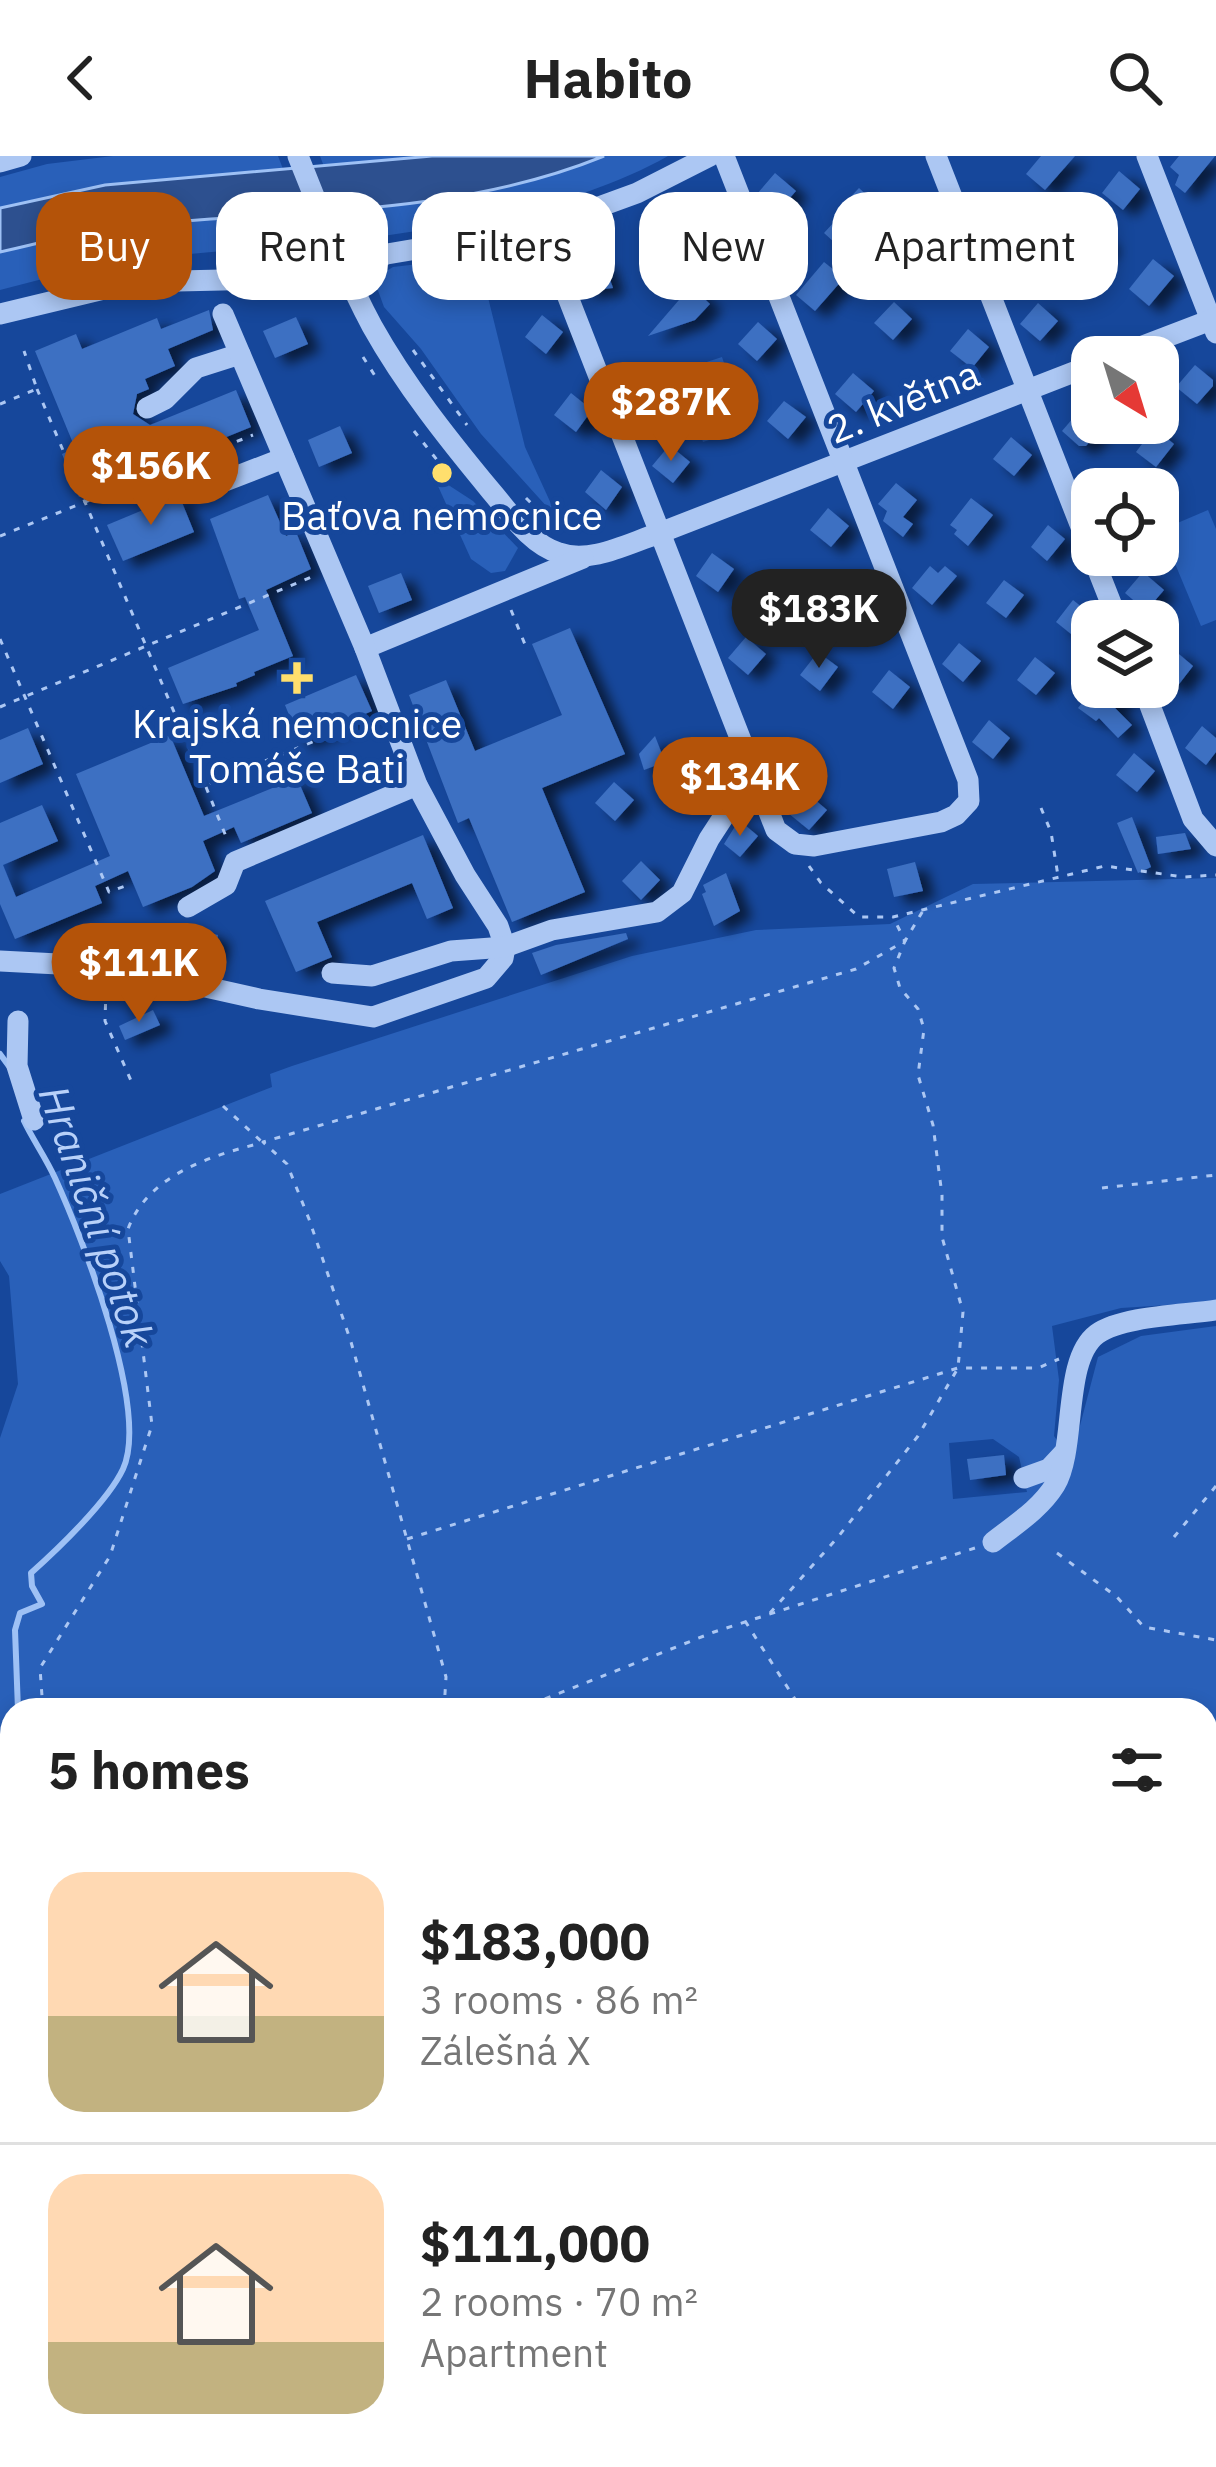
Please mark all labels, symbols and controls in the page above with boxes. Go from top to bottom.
text: Habito [523,43,693,113]
icon: back [48,45,114,111]
icon: search [1102,45,1168,111]
chip: Buy [36,192,192,300]
chip: Rent [216,192,388,300]
chip: Filters [412,192,615,300]
chip: New [639,192,808,300]
chip: Apartment [832,192,1118,300]
north arrow [1071,336,1179,444]
map controls [1071,336,1179,708]
street label: 2. května [819,347,987,455]
pin: $287K [587,362,755,464]
text: $287K [611,375,731,426]
pin: $156K [67,426,235,528]
text: $156K [91,439,211,490]
marker: Baťova nemocnice [429,460,455,486]
button: locate [1071,468,1179,576]
place label: Baťova nemocnice [281,490,603,541]
pin: $183K [735,569,903,671]
text: $183K [759,582,879,633]
button: layers [1071,600,1179,708]
marker: Krajská nemocnice Tomáše Bati [281,662,313,694]
place label: Krajská nemocnice Tomáše Bati [132,698,462,794]
pin: $134K [656,737,824,839]
text: $134K [680,750,800,801]
pin: $111K [55,923,223,1025]
text: $111K [79,936,199,987]
water label: Hraniční potok [27,1078,168,1355]
text: 5 homes [48,1737,250,1803]
icon: filters [1104,1737,1170,1803]
text: $183,000 [420,1908,650,1974]
icon: home [144,1920,288,2064]
text: 3 rooms · 86 m² [420,1974,698,2025]
text: Zálešná X [420,2025,591,2076]
text: $111,000 [420,2210,650,2276]
icon: home [144,2222,288,2366]
text: 2 rooms · 70 m² [420,2276,698,2327]
text: Apartment [420,2327,608,2378]

